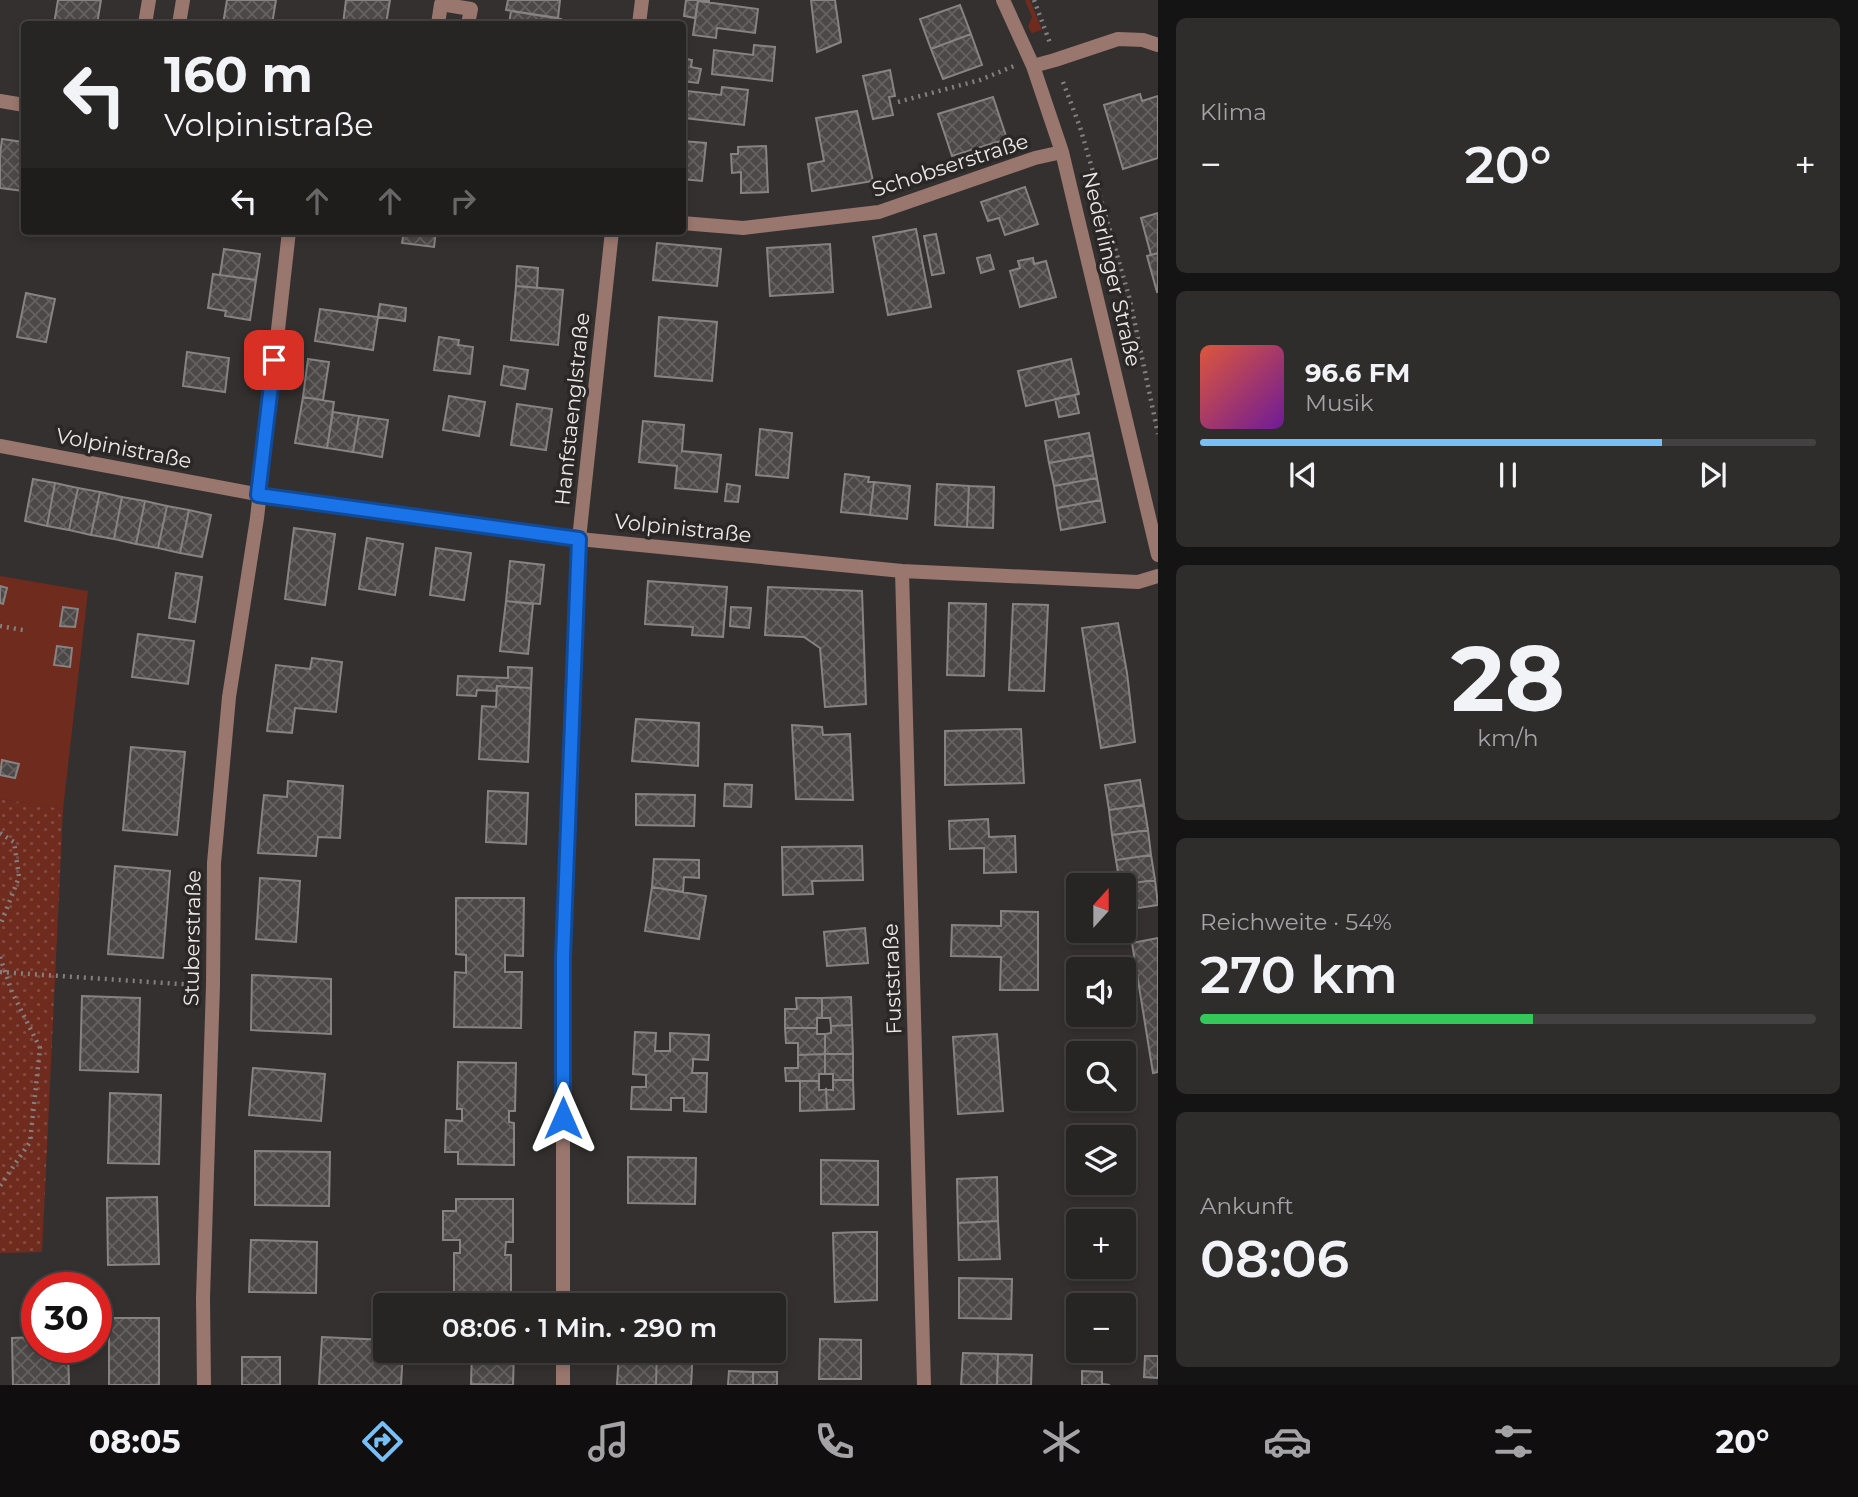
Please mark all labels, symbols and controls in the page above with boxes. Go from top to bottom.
text: 160 m [164,45,313,104]
icon: left [49,49,140,140]
text: Klima [1200,98,1267,126]
text: Volpinistraße [164,105,374,144]
street label: Schobserstraße [869,128,1031,202]
text: 20° [1464,133,1552,196]
text: − [1200,141,1222,188]
text: + [1794,141,1816,188]
street label: Nederlinger Straße [1077,169,1147,369]
icon: left [225,182,263,220]
icon: ahead [298,182,336,220]
icon: ahead [371,182,409,220]
icon: right [444,182,482,220]
street label: Hanfstaenglstraße [549,311,595,507]
pin [244,330,304,390]
icon: arrive [255,341,293,379]
text: 96.6 FM [1305,357,1410,389]
text: Musik [1305,389,1374,417]
street label: Volpinistraße [54,423,194,473]
icon: previous [1284,456,1322,494]
icon: pause [1489,456,1527,494]
icon: next [1694,456,1732,494]
street label: Volpinistraße [613,508,753,548]
text: 28 [1451,623,1565,734]
text: km/h [1477,724,1539,752]
street label: Stuberstraße [178,870,206,1006]
north arrow [1066,873,1136,943]
map controls [1066,873,1136,1363]
text: Reichweite · 54% [1200,908,1392,936]
street label: Fuststraße [878,923,906,1035]
text: 270 km [1200,943,1398,1006]
button: sound [1066,957,1136,1027]
button: search [1066,1041,1136,1111]
position arrow [526,1081,600,1155]
button: layers [1066,1125,1136,1195]
text: Ankunft [1200,1192,1294,1220]
button: + [1066,1209,1136,1279]
text: 08:06 [1200,1227,1349,1290]
speed limit sign: 30 [21,1272,112,1363]
button: − [1066,1293,1136,1363]
text: 08:06 · 1 Min. · 290 m [442,1312,717,1344]
icon: directions [358,1417,407,1466]
icon: music [584,1417,633,1466]
icon: phone [810,1417,859,1466]
icon: climate [1037,1417,1086,1466]
icon: car [1263,1417,1312,1466]
icon: filters [1489,1417,1538,1466]
text: 08:05 [89,1422,181,1461]
text: 20° [1715,1422,1769,1461]

